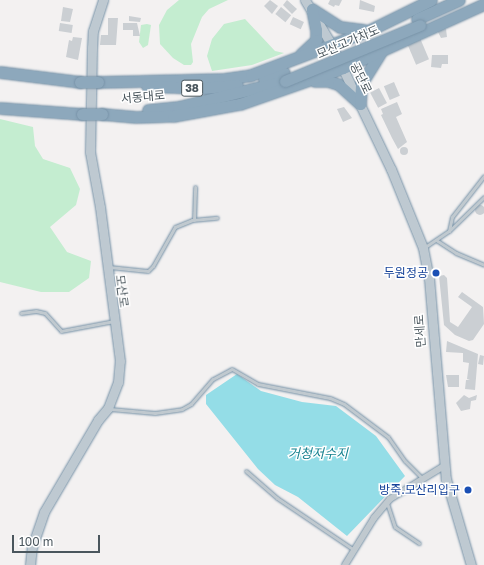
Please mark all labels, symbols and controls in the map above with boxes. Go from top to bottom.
street label: 모산고가차도 [315,22,381,62]
street label: 공단로 [347,60,375,96]
road number: 38 [181,79,203,97]
street label: 서동대로 [120,88,166,106]
place label: 두원정공 [384,266,428,280]
marker: 두원정공 [431,268,441,278]
street label: 모산로 [113,274,131,308]
street label: 만세로 [412,314,428,348]
water label: 거청저수지 [288,445,348,461]
place label: 방죽.모산리입구 [379,483,460,497]
marker: 방죽.모산리입구 [463,485,473,495]
scale bar [14,527,102,553]
text: 100 m [19,534,53,549]

